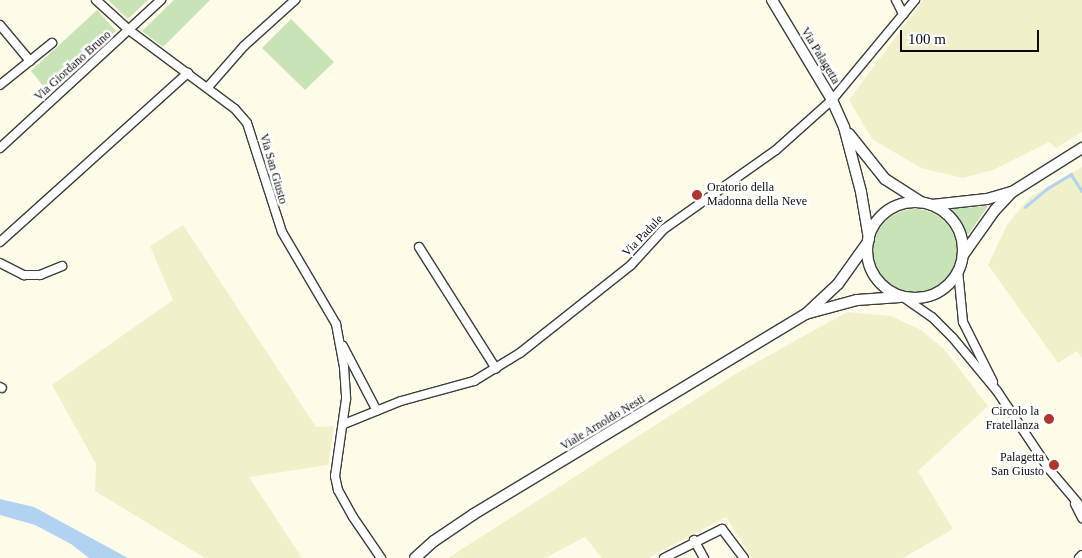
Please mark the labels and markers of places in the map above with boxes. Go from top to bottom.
place label: Oratorio della Madonna della Neve [707,181,807,209]
marker: Oratorio della Madonna della Neve [691,189,703,201]
place label: Circolo la Fratellanza [986,405,1039,433]
marker: Circolo la Fratellanza [1043,413,1055,425]
place label: Palagetta San Giusto [991,451,1044,479]
marker: Palagetta San Giusto [1048,459,1060,471]

